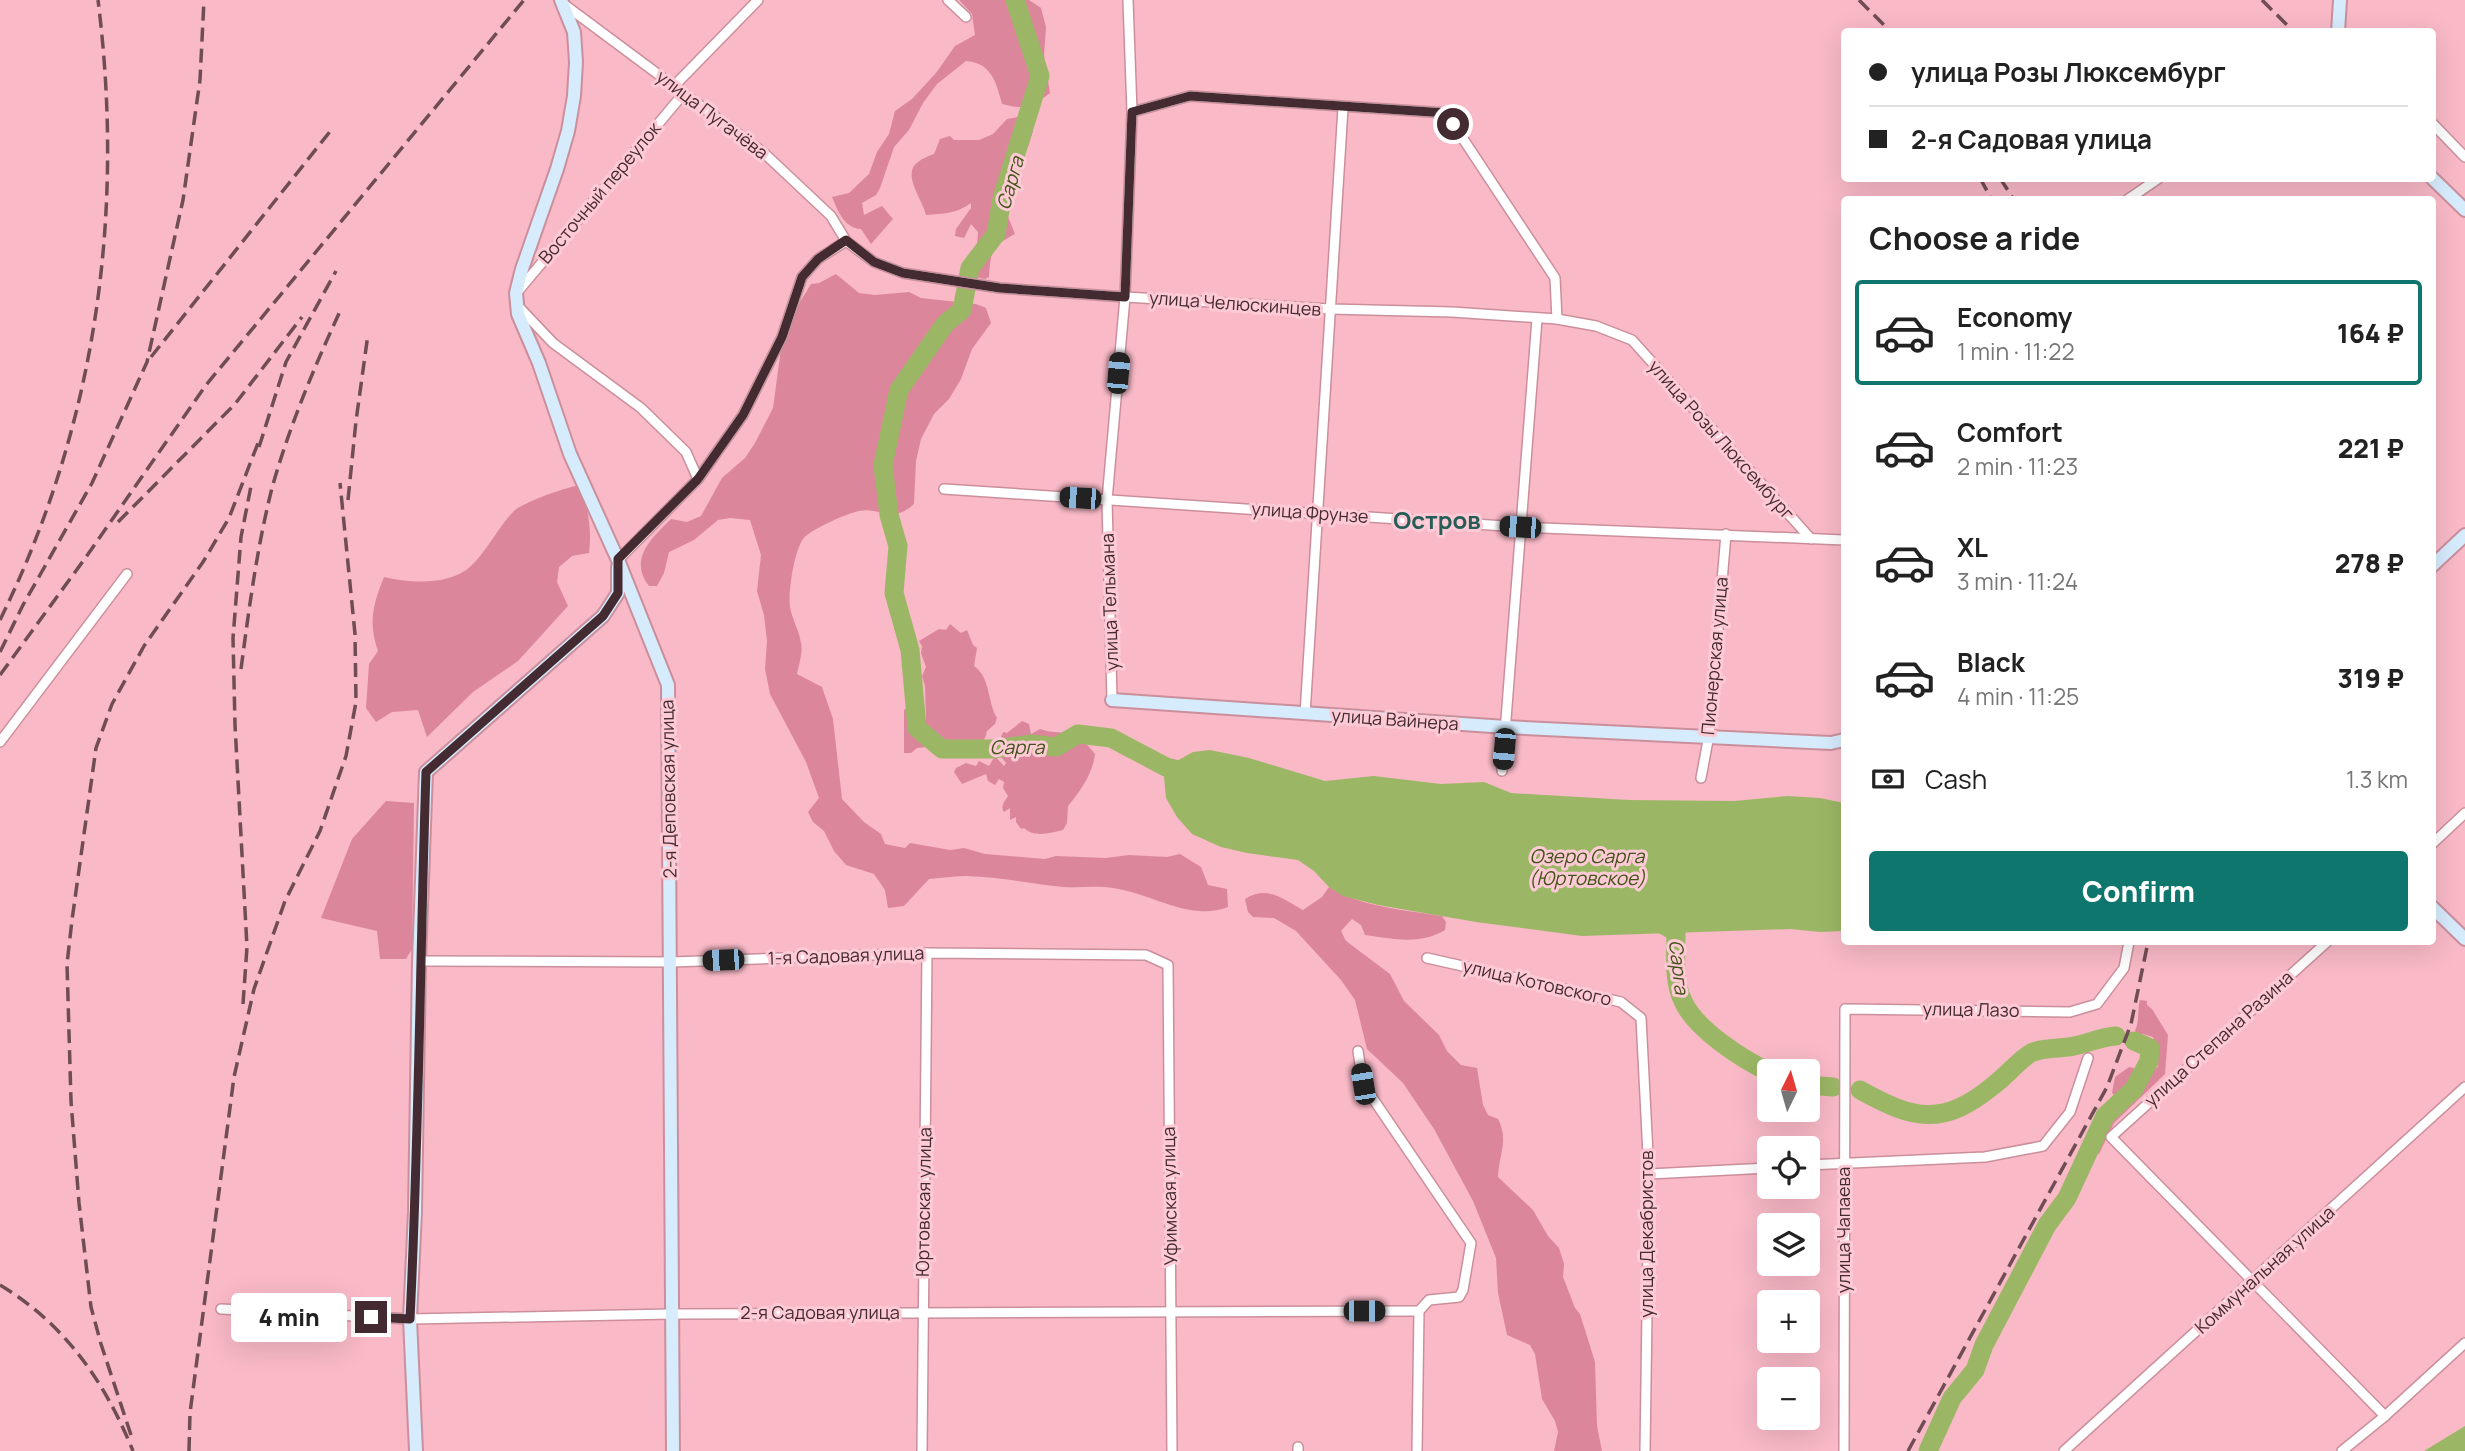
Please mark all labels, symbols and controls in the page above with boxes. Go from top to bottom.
text: улица Розы Люксембург [1911,54,2226,90]
street label: улица Пугачёва [652,64,773,164]
route start [1437,108,1469,140]
street label: Восточный переулок [533,116,666,268]
text: 2-я Садовая улица [1911,121,2152,157]
water label: Сарга [990,152,1030,213]
text: Choose a ride [1869,216,2080,260]
street label: улица Челюскинцев [1148,285,1322,321]
text: Economy [1957,299,2072,335]
icon: car [1873,301,1936,364]
text: 164 ₽ [2337,315,2404,351]
text: 1 min · 11:22 [1957,335,2075,367]
car [1106,351,1131,395]
street label: улица Розы Люксембург [1643,354,1800,524]
text: Comfort [1957,414,2063,450]
icon: car [1873,416,1936,479]
text: 221 ₽ [2338,430,2404,466]
text: 2 min · 11:23 [1957,450,2078,482]
car [1059,486,1102,510]
street label: улица Фрунзе [1251,496,1369,528]
district label: Остров [1393,503,1481,536]
car [1499,515,1542,539]
text: XL [1957,529,1988,565]
icon: car [1873,531,1936,594]
street label: улица Тельмана [1095,533,1123,671]
text: 278 ₽ [2335,545,2404,581]
text: 3 min · 11:24 [1957,565,2078,597]
street label: Пионерская улица [1695,576,1733,736]
text: Black [1957,644,2025,680]
icon: car [1873,646,1936,709]
text: 319 ₽ [2338,660,2404,696]
text: 4 min · 11:25 [1957,680,2079,712]
street label: 2-я Деповская улица [654,699,682,879]
street label: улица Вайнера [1331,703,1460,735]
car [1492,727,1517,771]
water label: Сарга [990,734,1046,760]
icon: cash [1869,760,1907,798]
text: Cash [1925,761,1987,797]
text: 1.3 km [2346,763,2408,795]
water label: Озеро Сарга (Юртовское) [1528,843,1646,891]
button: Confirm [1869,851,2408,931]
water label: Сарга [1663,938,1695,997]
street label: 1-я Садовая улица [767,940,925,970]
car [702,949,745,971]
street label: улица Котовского [1460,953,1614,1011]
street label: улица Степана Разина [2139,965,2298,1112]
street label: улица Лазо [1922,996,2020,1022]
north arrow [1757,1059,1820,1122]
map controls [1757,1059,1820,1430]
car [1350,1062,1377,1106]
street label: Уфимская улица [1156,1126,1182,1266]
street label: Юртовская улица [910,1127,936,1277]
button: locate [1757,1136,1820,1199]
street label: улица Декабристов [1634,1150,1658,1318]
street label: улица Чапаева [1831,1167,1855,1293]
street label: Коммунальная улица [2189,1200,2339,1339]
button: layers [1757,1213,1820,1276]
button: + [1757,1290,1820,1353]
callout: 4 min [231,1292,346,1342]
street label: 2-я Садовая улица [740,1300,900,1324]
text: 4 min [258,1301,320,1333]
route end [355,1301,387,1333]
car [1344,1301,1386,1322]
button: − [1757,1367,1820,1430]

